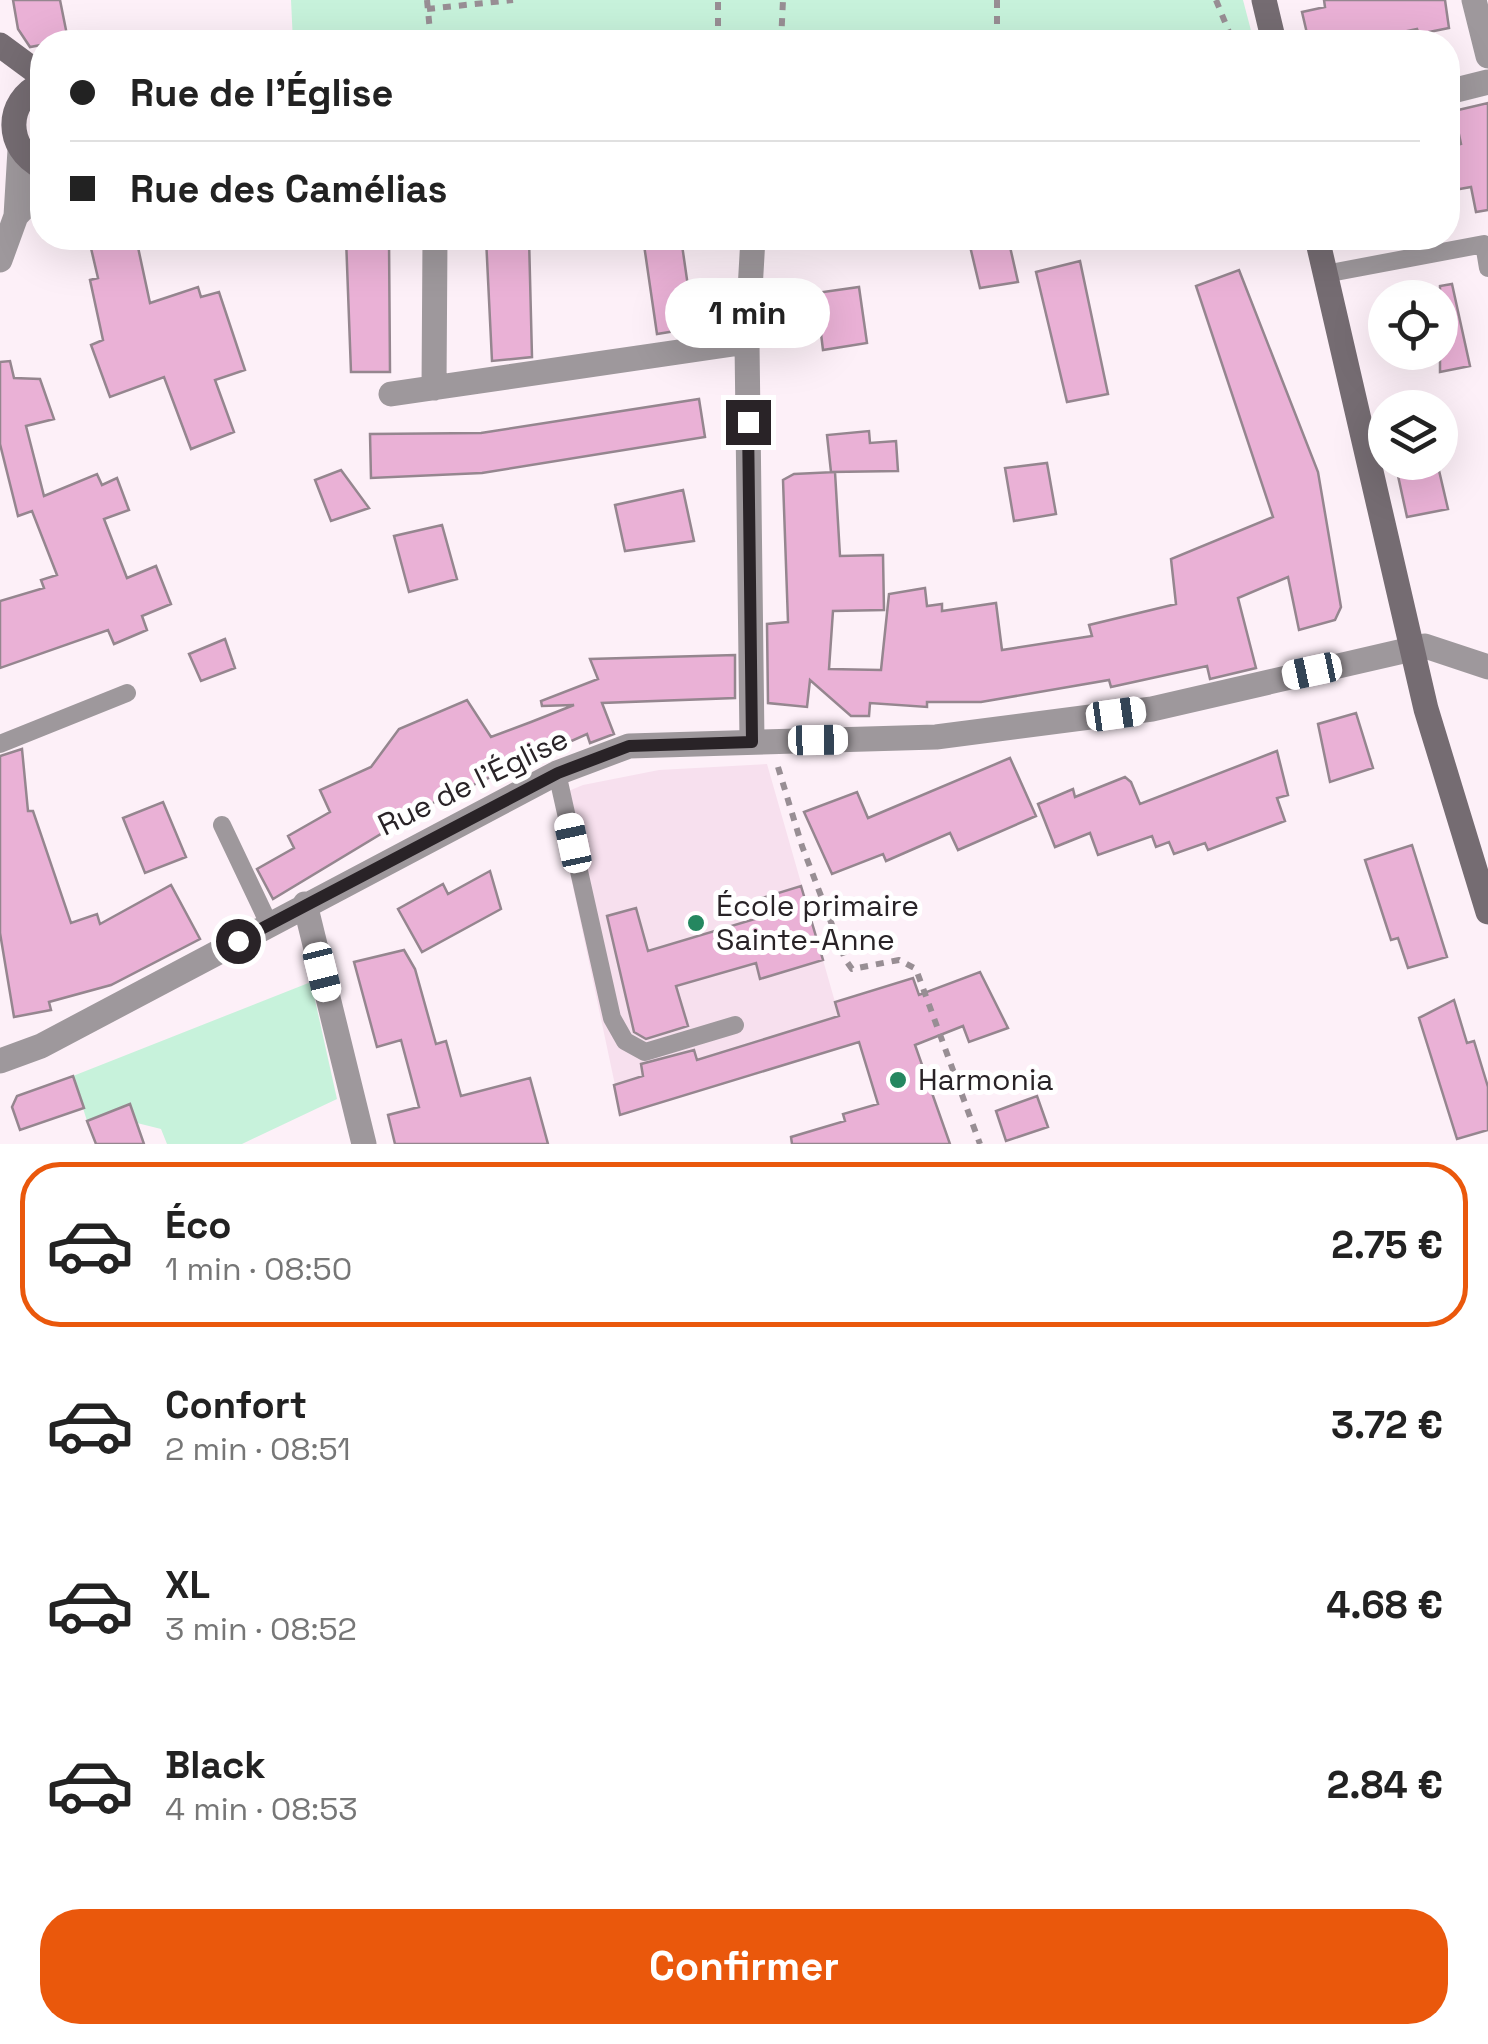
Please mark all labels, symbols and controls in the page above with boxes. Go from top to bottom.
text: Rue de l'Église [130,69,393,117]
text: Rue des Camélias [130,165,448,213]
callout: 1 min [666,277,830,347]
map controls [1368,280,1458,480]
button: locate [1368,280,1458,370]
text: 1 min [708,293,787,333]
button: layers [1368,390,1458,480]
route end [726,400,771,445]
car [1280,650,1344,692]
car [1084,695,1148,733]
street label: Rue de l'Église [371,719,574,844]
car [788,724,848,756]
car [552,811,594,875]
place label: École primaire Sainte-Anne [716,886,919,959]
marker: École primaire Sainte-Anne [685,912,707,934]
route start [216,919,261,964]
car [300,939,344,1005]
place label: Harmonia [918,1060,1054,1099]
marker: Harmonia [887,1069,909,1091]
icon: car [45,1200,135,1290]
text: Éco [165,1201,232,1249]
text: 2.75 € [1331,1221,1443,1269]
text: 1 min · 08:50 [165,1249,352,1289]
icon: car [45,1380,135,1470]
text: Confort [165,1381,307,1429]
text: 3.72 € [1331,1401,1443,1449]
text: 2 min · 08:51 [165,1429,351,1469]
icon: car [45,1560,135,1650]
text: XL [165,1561,210,1609]
text: 4.68 € [1326,1581,1443,1629]
text: 3 min · 08:52 [165,1609,357,1649]
icon: car [45,1740,135,1830]
text: Black [165,1741,266,1789]
text: 2.84 € [1327,1761,1443,1809]
text: 4 min · 08:53 [165,1789,358,1829]
button: Confirmer [40,1909,1448,2024]

